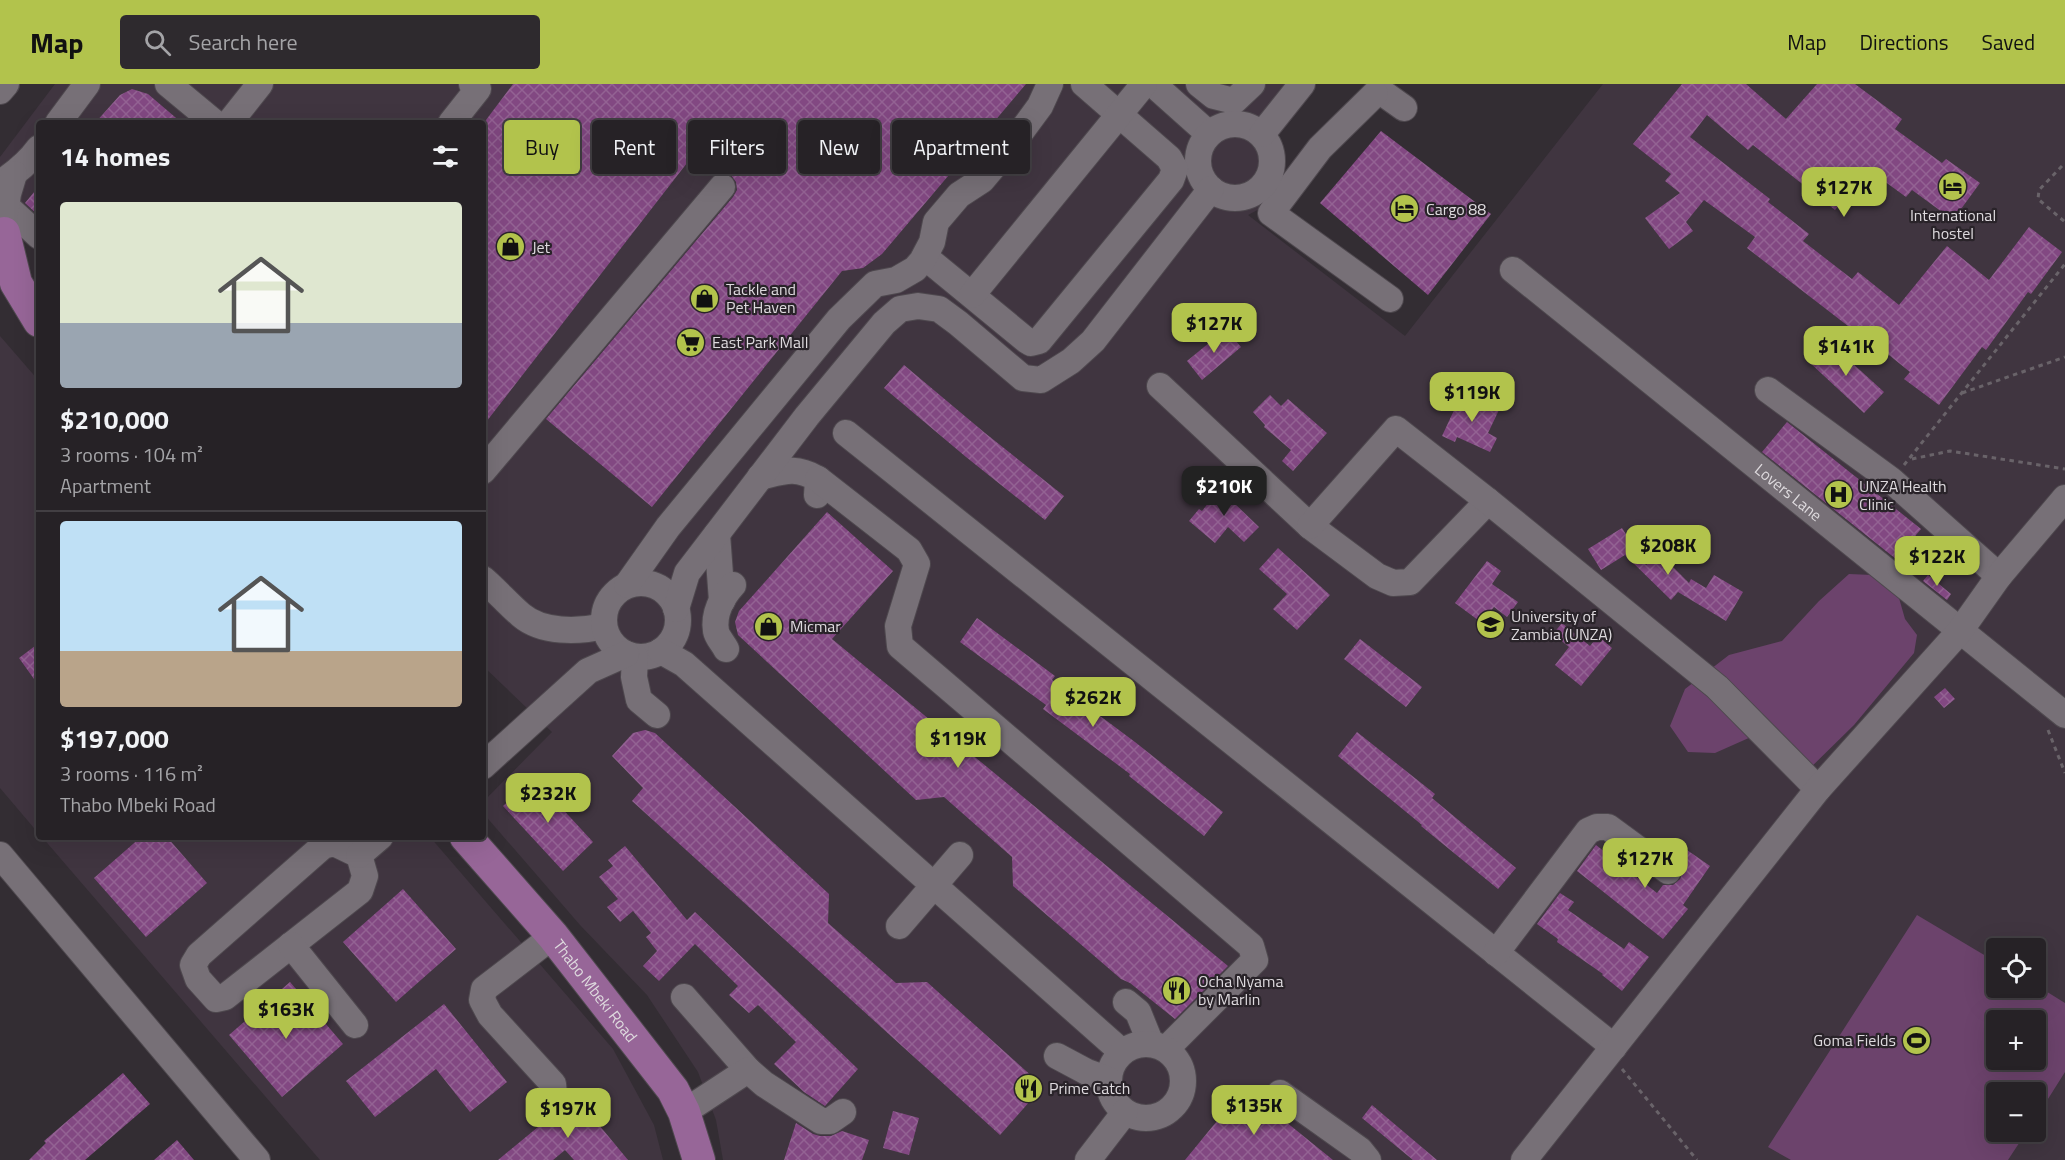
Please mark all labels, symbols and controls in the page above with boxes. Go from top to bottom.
search box [120,15,540,69]
text: Map [30,21,84,64]
text: Search here [189,25,298,59]
icon: search [141,26,174,59]
text: Map [1787,26,1827,58]
text: Directions [1860,26,1949,58]
text: Saved [1982,26,2035,58]
chip: Buy [504,120,580,174]
chip: Rent [592,120,676,174]
chip: Filters [688,120,786,174]
chip: New [798,120,880,174]
chip: Apartment [892,120,1030,174]
text: 14 homes [60,137,170,176]
icon: filters [429,140,462,173]
pin: $127K [1802,167,1886,218]
text: $127K [1816,171,1872,202]
hotel icon: International hostel [1937,171,1969,203]
hotel icon: Cargo 88 [1389,193,1421,225]
place label: Cargo 88 [1426,197,1486,221]
place label: International hostel [1910,203,1996,245]
shop icon: Jet [495,231,527,263]
place label: Jet [532,235,551,259]
icon: home [207,241,315,349]
place label: Tackle and Pet Haven [726,277,796,319]
shop icon: Tackle and Pet Haven [689,282,721,314]
pin: $127K [1172,303,1256,354]
text: $127K [1186,307,1242,338]
supermarket icon: East Park Mall [675,326,707,358]
pin: $141K [1804,326,1888,377]
place label: East Park Mall [712,330,808,354]
text: $141K [1818,330,1874,361]
pin: $119K [1430,372,1514,423]
text: $119K [1444,376,1500,407]
text: $210,000 [60,400,169,439]
text: 3 rooms · 104 m² [60,439,203,470]
street label: Lovers Lane [1750,458,1827,527]
pin: $210K [1182,466,1266,517]
text: Apartment [60,470,151,501]
text: $210K [1196,470,1252,501]
place label: UNZA Health Clinic [1859,474,1946,516]
hospital icon: UNZA Health Clinic [1822,479,1854,511]
pin: $208K [1626,525,1710,576]
text: $208K [1640,529,1696,560]
pin: $122K [1895,536,1979,587]
text: $122K [1909,540,1965,571]
icon: home [207,560,315,668]
place label: University of Zambia (UNZA) [1511,604,1612,646]
school or university icon: University of Zambia (UNZA) [1474,609,1506,641]
shop icon: Micmar [753,610,785,642]
place label: Micmar [790,614,841,638]
pin: $262K [1051,677,1135,728]
text: $262K [1065,681,1121,712]
pin: $119K [916,718,1000,769]
text: $197,000 [60,719,169,758]
text: $119K [930,722,986,753]
text: 3 rooms · 116 m² [60,758,203,789]
pin: $232K [506,773,590,824]
text: $232K [520,777,576,808]
text: Thabo Mbeki Road [60,789,216,820]
pin: $127K [1603,838,1687,889]
text: $127K [1617,842,1673,873]
street label: Thabo Mbeki Road [548,934,643,1047]
map controls [1986,938,2046,1142]
button: locate [1986,938,2046,998]
place label: Ocha Nyama by Marlin [1198,969,1283,1011]
restaurant icon: Ocha Nyama by Marlin [1161,974,1193,1006]
pin: $163K [244,989,328,1040]
text: $163K [258,993,314,1024]
button: + [1986,1010,2046,1070]
sports icon: Goma Fields [1901,1024,1933,1056]
place label: Goma Fields [1813,1028,1896,1052]
restaurant icon: Prime Catch [1012,1072,1044,1104]
place label: Prime Catch [1049,1076,1130,1100]
button: − [1986,1082,2046,1142]
pin: $135K [1212,1085,1296,1136]
pin: $197K [526,1088,610,1139]
text: $135K [1226,1089,1282,1120]
text: $197K [540,1092,596,1123]

